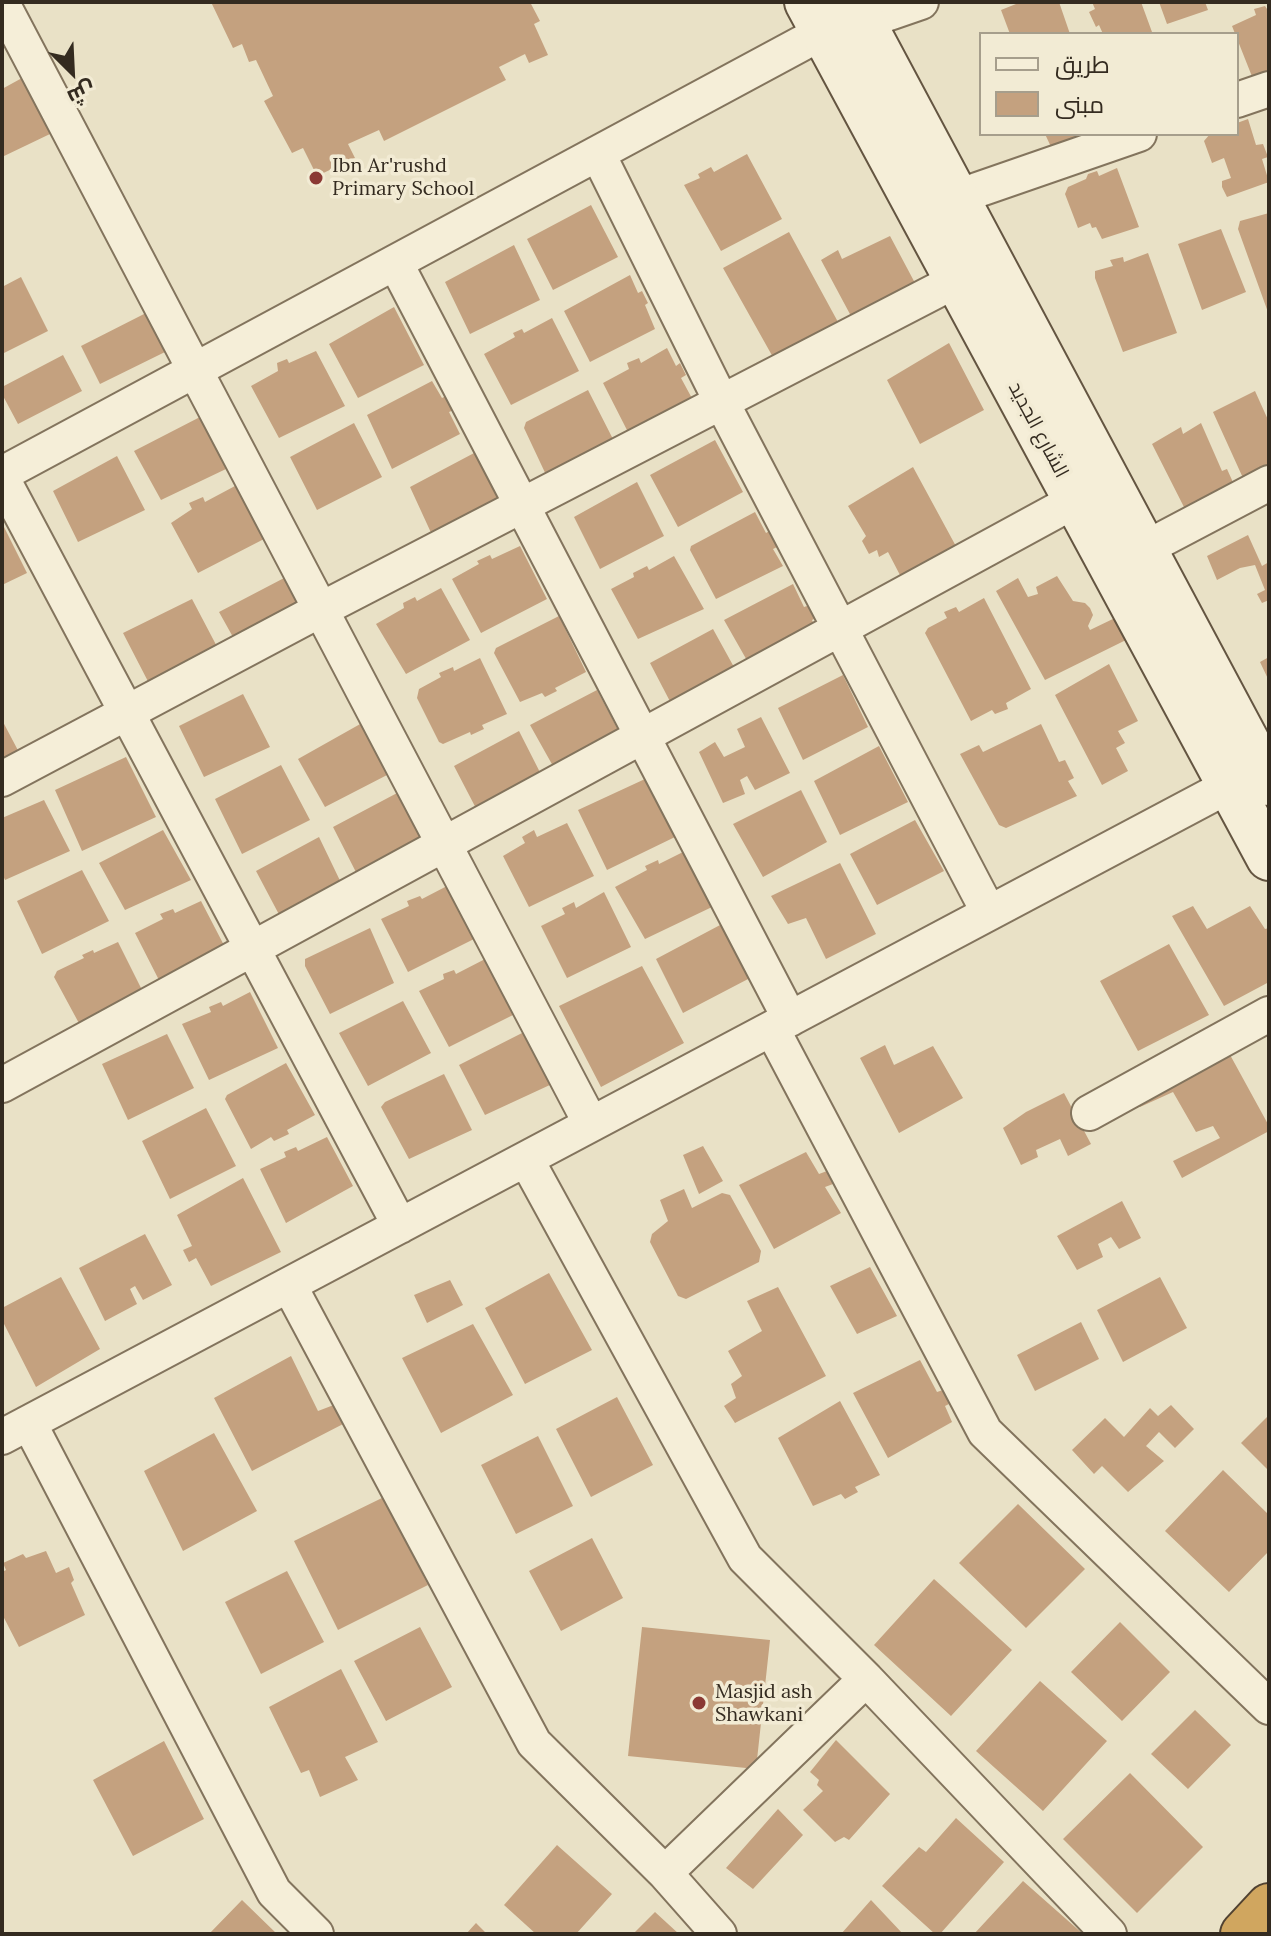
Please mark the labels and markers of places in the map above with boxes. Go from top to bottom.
place label: Ibn Ar'rushd Primary School [332,154,474,201]
marker: Ibn Ar'rushd Primary School [307,169,325,187]
place label: Masjid ash Shawkani [715,1680,813,1727]
marker: Masjid ash Shawkani [690,1694,708,1712]

